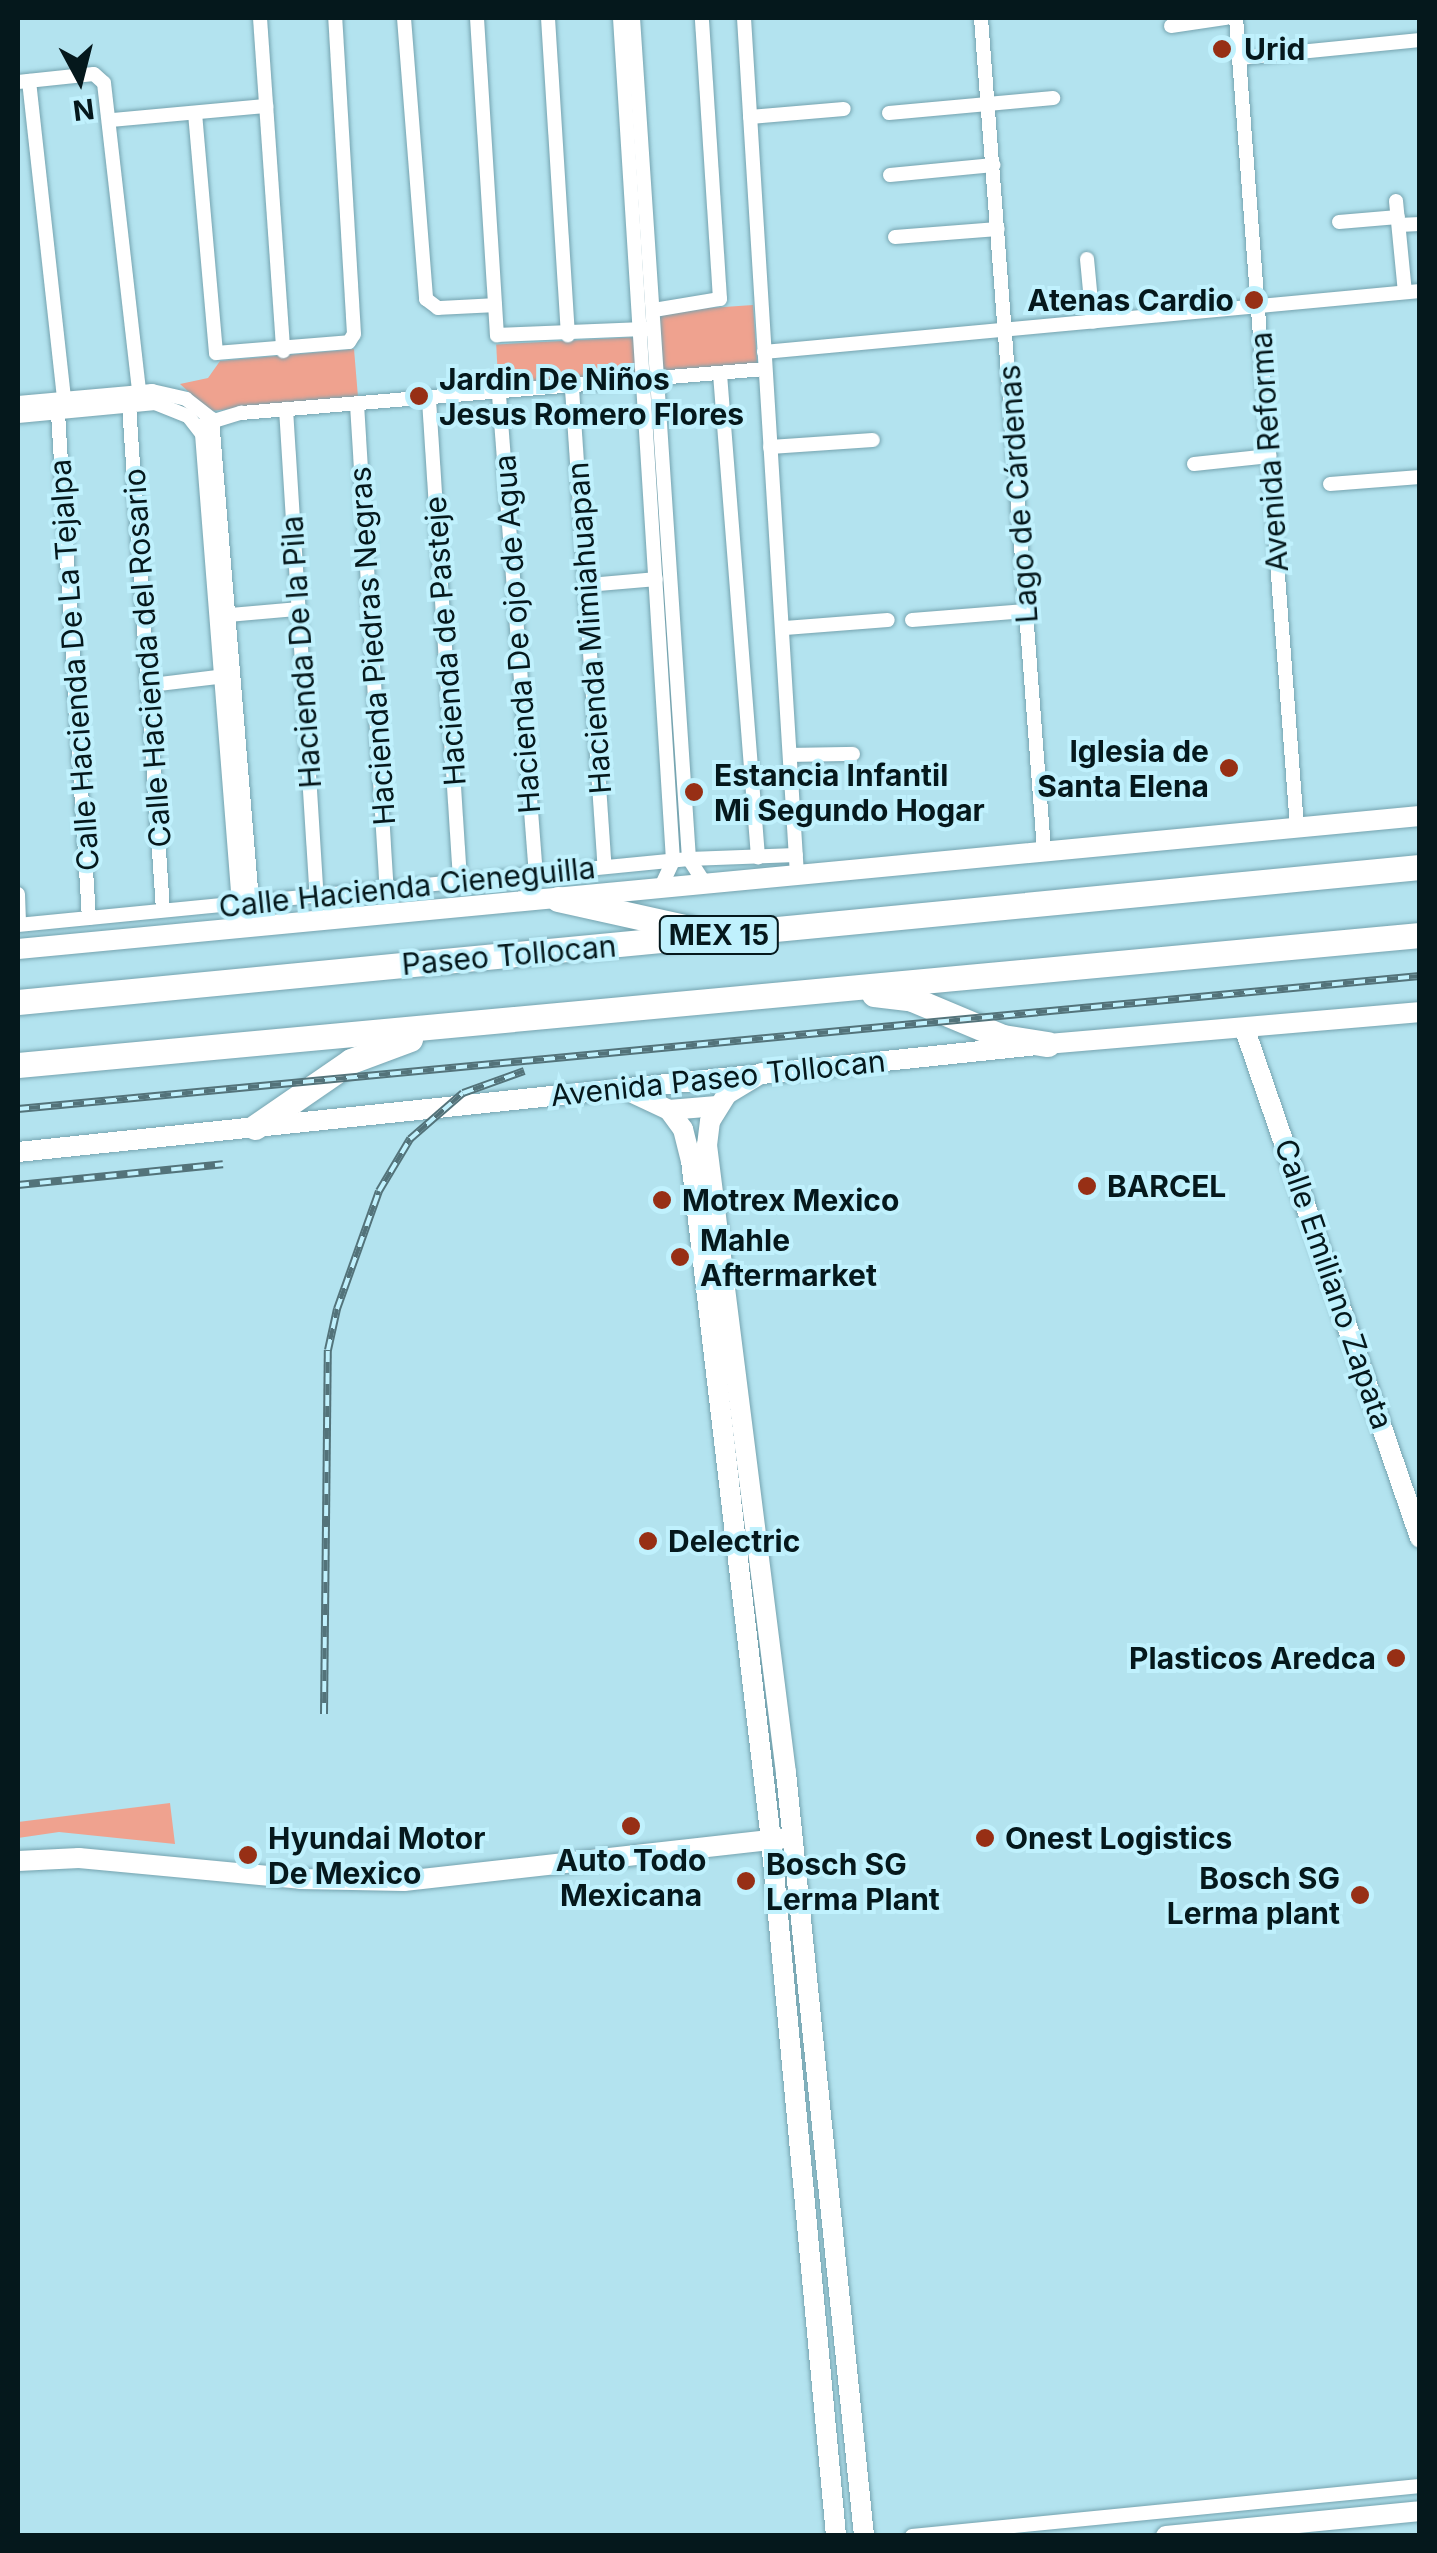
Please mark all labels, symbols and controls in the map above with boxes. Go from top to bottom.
north arrow [30,30,130,130]
place label: Urid [1244,31,1305,67]
marker: Urid [1209,36,1235,62]
text: N [71,92,96,128]
place label: Atenas Cardio [1027,282,1234,318]
marker: Atenas Cardio [1243,289,1265,311]
street label: Avenida Reforma [1243,331,1295,573]
place label: Jardin De Niños Jesus Romero Flores [439,361,744,432]
street label: Lago de Cárdenas [991,364,1045,624]
marker: Jardin De Niños Jesus Romero Flores [408,385,430,407]
street label: Hacienda De ojo de Agua [486,453,548,815]
street label: Calle Hacienda De La Tejalpa [42,458,106,872]
street label: Hacienda Mimiahuapan [559,461,619,795]
street label: Hacienda Piedras Negras [342,465,402,827]
street label: Calle Hacienda del Rosario [116,467,178,849]
street label: Hacienda de Pasteje [417,495,473,787]
street label: Hacienda De la Pila [274,515,328,789]
place label: Iglesia de Santa Elena [1037,733,1209,804]
place label: Estancia Infantil Mi Segundo Hogar [714,757,985,828]
marker: Iglesia de Santa Elena [1218,757,1240,779]
marker: Estancia Infantil Mi Segundo Hogar [683,781,705,803]
street label: Calle Hacienda Cieneguilla [217,849,597,925]
road number: MEX 15 [656,912,782,958]
street label: Paseo Tollocan [400,928,618,982]
street label: Avenida Paseo Tollocan [549,1043,887,1113]
street label: Calle Emiliano Zapata [1267,1134,1401,1434]
place label: BARCEL [1107,1168,1226,1204]
marker: BARCEL [1076,1175,1098,1197]
place label: Motrex Mexico [682,1182,899,1218]
marker: Motrex Mexico [651,1189,673,1211]
place label: Mahle Aftermarket [700,1222,877,1292]
marker: Mahle Aftermarket [669,1246,691,1268]
place label: Delectric [668,1523,800,1559]
marker: Delectric [637,1530,659,1552]
place label: Plasticos Aredca [1129,1640,1376,1676]
marker: Plasticos Aredca [1385,1647,1407,1669]
marker: Auto Todo Mexicana [620,1815,642,1837]
place label: Hyundai Motor De Mexico [268,1820,485,1890]
place label: Onest Logistics [1005,1820,1232,1856]
marker: Onest Logistics [974,1827,996,1849]
place label: Auto Todo Mexicana [556,1842,706,1912]
marker: Hyundai Motor De Mexico [237,1844,259,1866]
place label: Bosch SG Lerma Plant [766,1846,940,1916]
place label: Bosch SG Lerma plant [1167,1860,1340,1930]
marker: Bosch SG Lerma Plant [735,1870,757,1892]
marker: Bosch SG Lerma plant [1349,1884,1371,1906]

